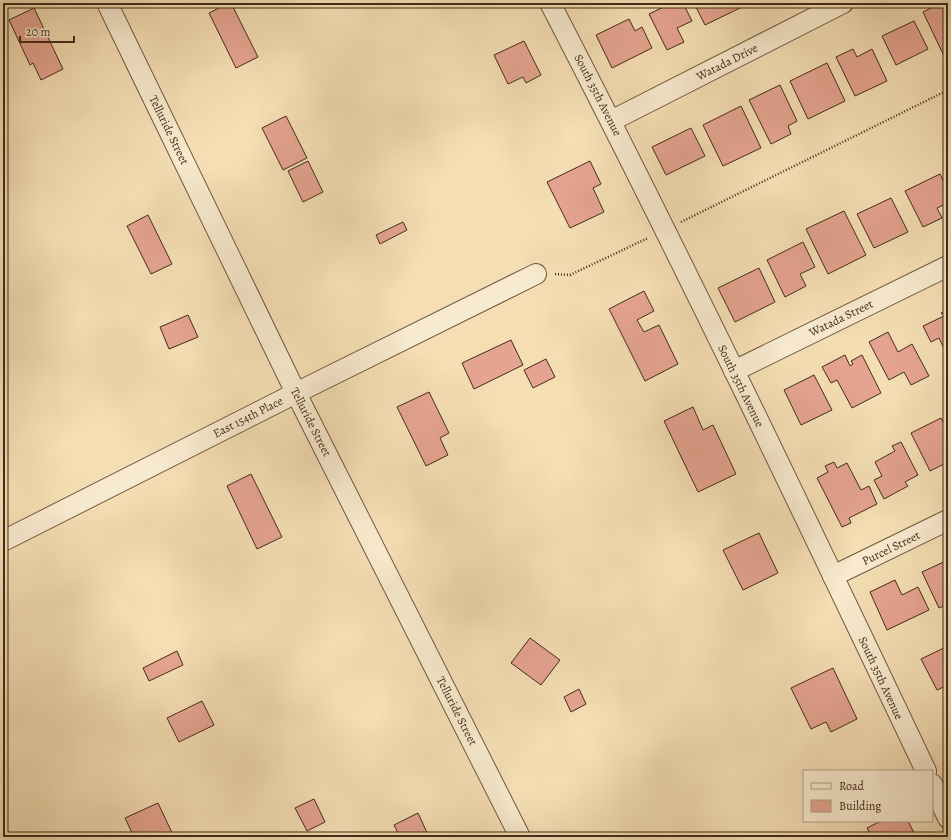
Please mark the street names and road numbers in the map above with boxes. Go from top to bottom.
street label: Watada Drive [693,40,760,85]
street label: South 35th Avenue [570,51,626,139]
street label: Telluride Street [145,93,193,167]
street label: Watada Street [805,296,876,341]
street label: South 35th Avenue [714,342,768,430]
street label: Telluride Street [287,385,335,459]
street label: East 154th Place [210,393,286,441]
street label: Purcel Street [859,527,923,569]
street label: South 35th Avenue [855,634,907,722]
street label: Telluride Street [433,674,481,748]

